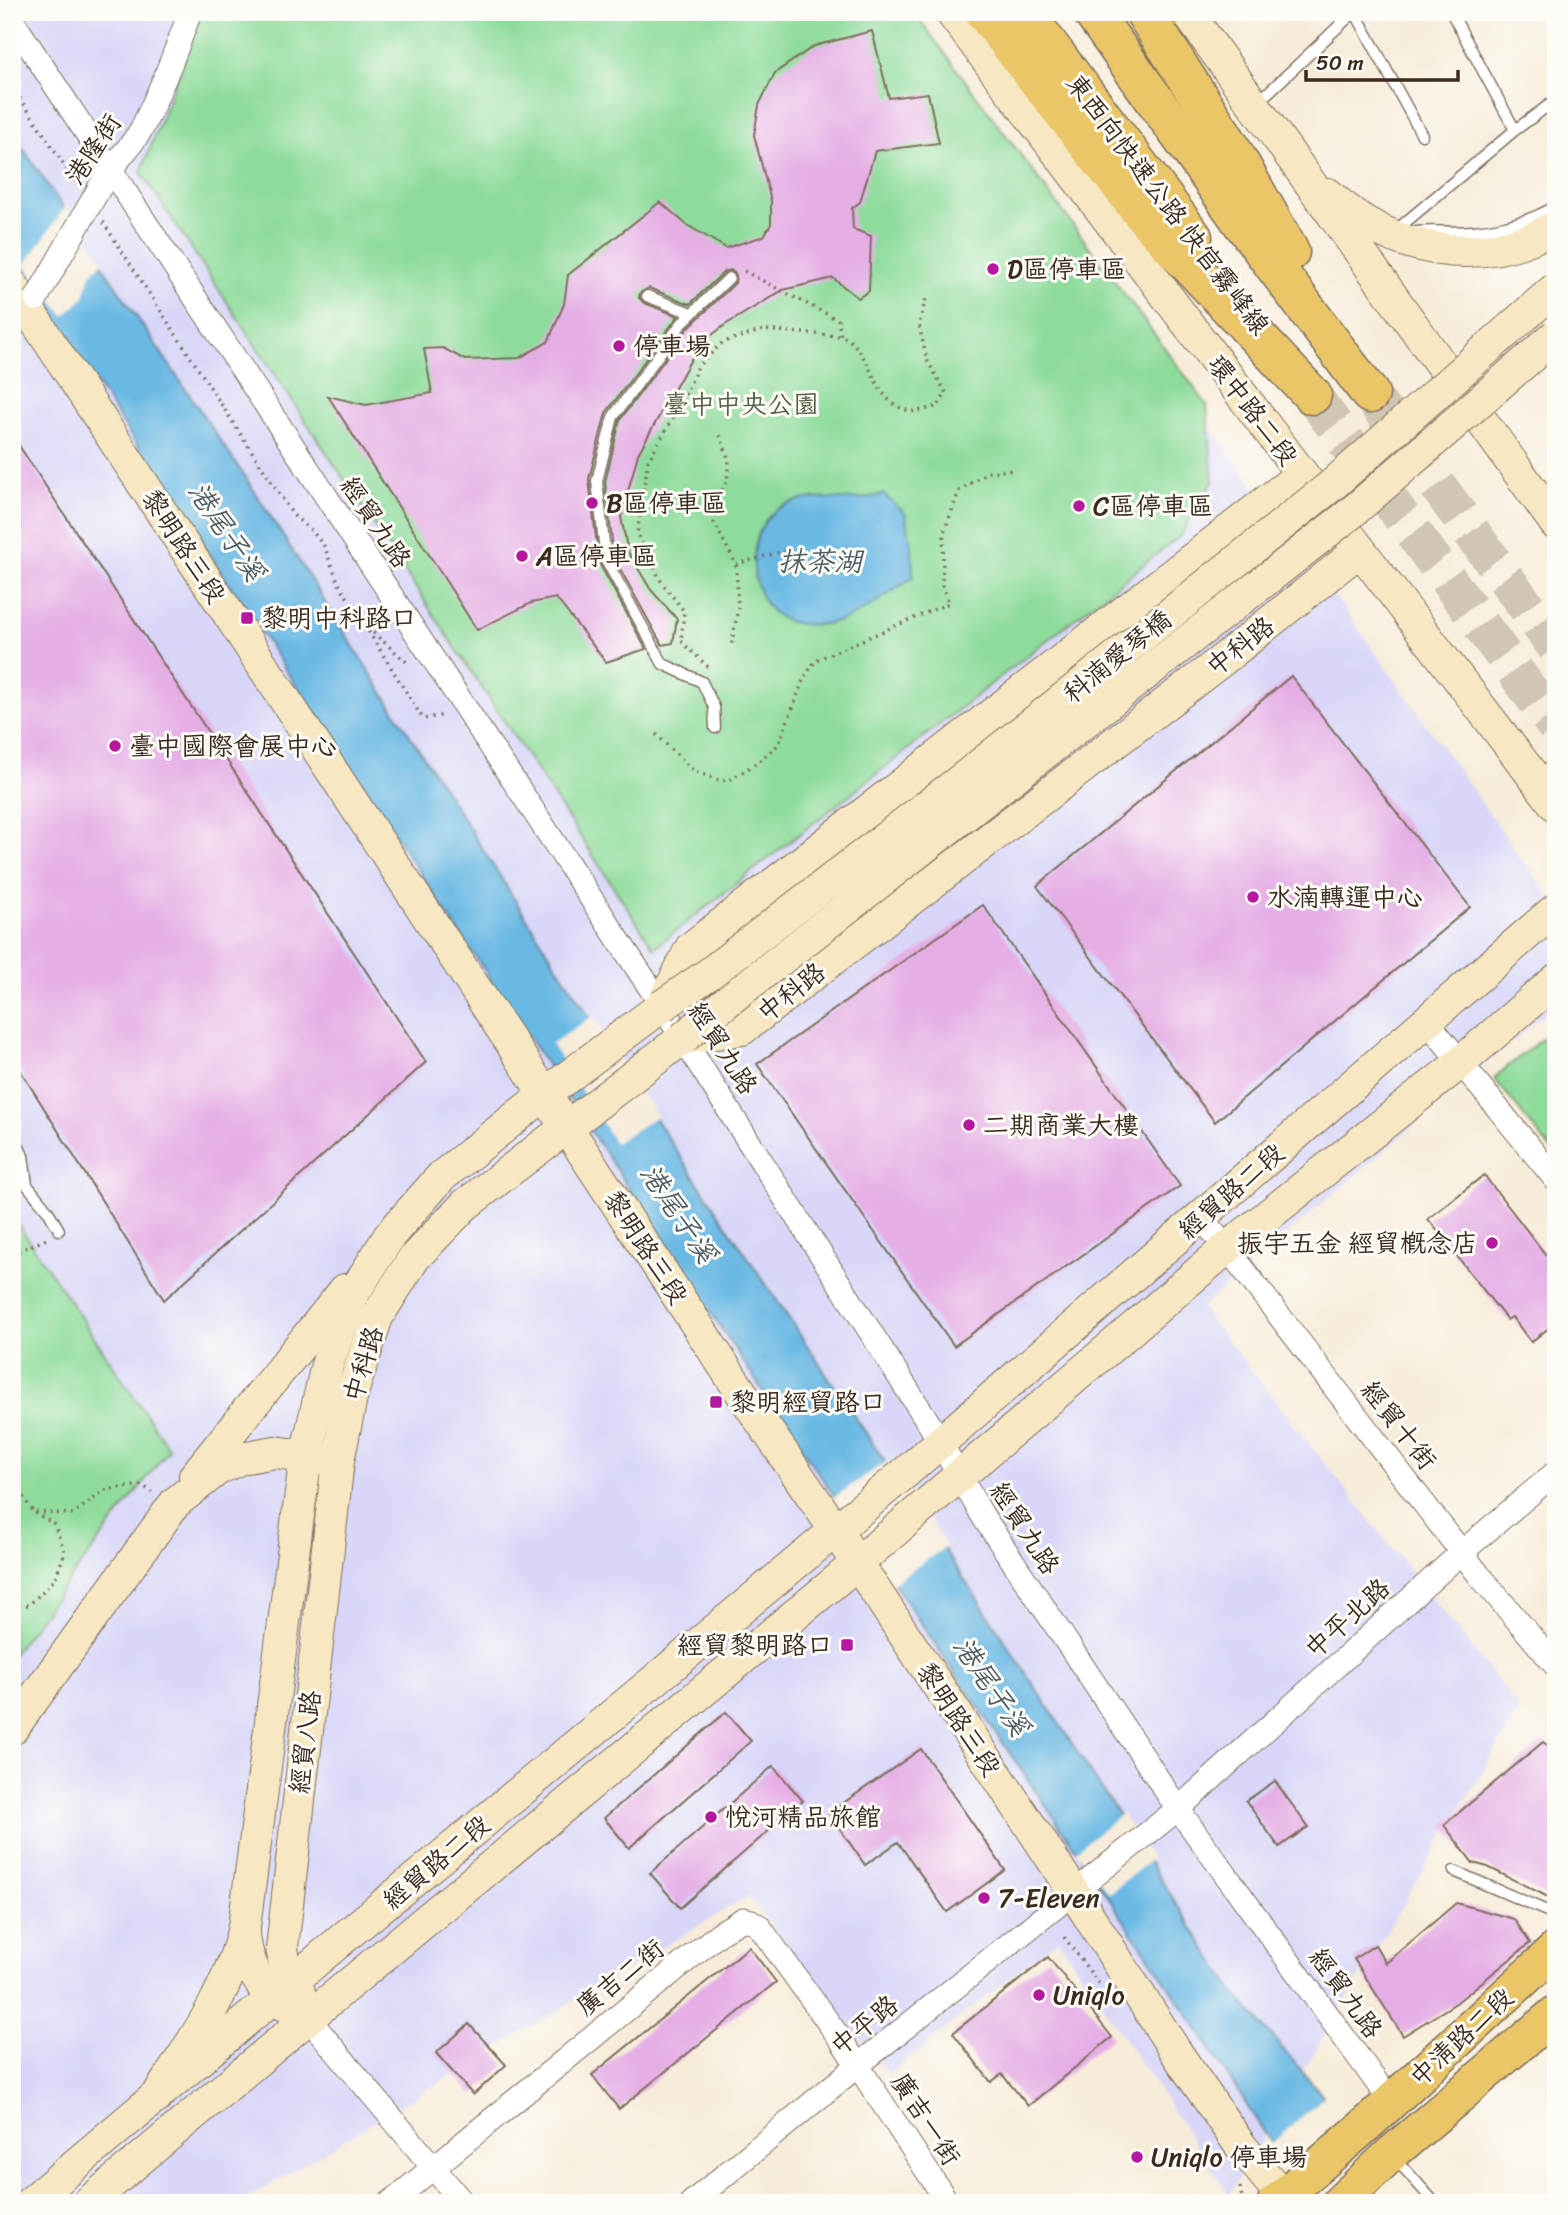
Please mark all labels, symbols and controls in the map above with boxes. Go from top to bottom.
scale bar [1306,38,1458,82]
text: 50 m [1316,44,1364,82]
street label: 東西向快速公路 快官霧峰線 [1054,63,1282,345]
street label: 港隆街 [52,104,134,194]
place label: D區停車區 [1007,246,1127,292]
marker: D區停車區 [985,261,1001,277]
place label: 停車場 [633,323,711,369]
marker: 停車場 [611,338,627,354]
street label: 環中路二段 [1196,344,1310,476]
park label: 臺中中央公園 [663,381,819,427]
street label: 經貿九路 [328,466,424,578]
water label: 港尾子溪 [175,471,279,593]
street label: 黎明路三段 [129,479,239,613]
place label: B區停車區 [606,480,726,526]
place label: C區停車區 [1093,483,1213,529]
marker: B區停車區 [584,495,600,511]
marker: C區停車區 [1071,498,1087,514]
place label: A區停車區 [535,533,657,579]
water label: 抹茶湖 [778,537,865,586]
marker: A區停車區 [514,548,530,564]
place label: 黎明中科路口 [261,595,417,641]
street label: 科湳愛琴橋 [1052,597,1182,715]
street label: 中科路 [1195,604,1285,688]
marker: 黎明中科路口 [239,610,255,626]
place label: 臺中國際會展中心 [129,723,337,769]
marker: 臺中國際會展中心 [107,738,123,754]
place label: 水湳轉運中心 [1267,874,1423,920]
marker: 水湳轉運中心 [1245,889,1261,905]
street label: 中科路 [746,950,836,1034]
street label: 經貿九路 [675,992,771,1104]
place label: 二期商業大樓 [983,1102,1139,1148]
marker: 二期商業大樓 [961,1117,977,1133]
street label: 經貿路二段 [1167,1131,1295,1251]
water label: 港尾子溪 [627,1153,731,1275]
street label: 黎明路三段 [591,1180,701,1314]
place label: 振宇五金 經貿概念店 [1237,1220,1478,1266]
marker: 振宇五金 經貿概念店 [1484,1235,1500,1251]
street label: 中科路 [330,1320,396,1408]
street label: 經貿十街 [1349,1370,1449,1480]
place label: 黎明經貿路口 [730,1379,886,1425]
marker: 黎明經貿路口 [708,1394,724,1410]
street label: 經貿九路 [977,1472,1073,1584]
street label: 中平北路 [1293,1566,1401,1670]
place label: 經貿黎明路口 [677,1622,833,1668]
water label: 港尾子溪 [940,1626,1044,1748]
marker: 經貿黎明路口 [839,1637,855,1653]
street label: 黎明路三段 [904,1652,1014,1786]
street label: 經貿八路 [276,1688,334,1796]
place label: 悅河精品旅館 [725,1794,881,1840]
street label: 經貿路二段 [371,1803,501,1921]
marker: 悅河精品旅館 [703,1809,719,1825]
place label: 7-Eleven [998,1875,1100,1921]
marker: 7-Eleven [976,1890,992,1906]
street label: 廣吉二街 [565,1926,675,2028]
street label: 經貿九路 [1297,1937,1395,2049]
place label: Uniqlo [1053,1972,1125,2018]
street label: 中清路二段 [1398,1976,1524,2098]
street label: 中平路 [819,1983,909,2067]
marker: Uniqlo [1031,1987,1047,2003]
street label: 廣吉一街 [878,2063,974,2175]
place label: Uniqlo 停車場 [1151,2134,1307,2180]
marker: Uniqlo 停車場 [1129,2149,1145,2165]

